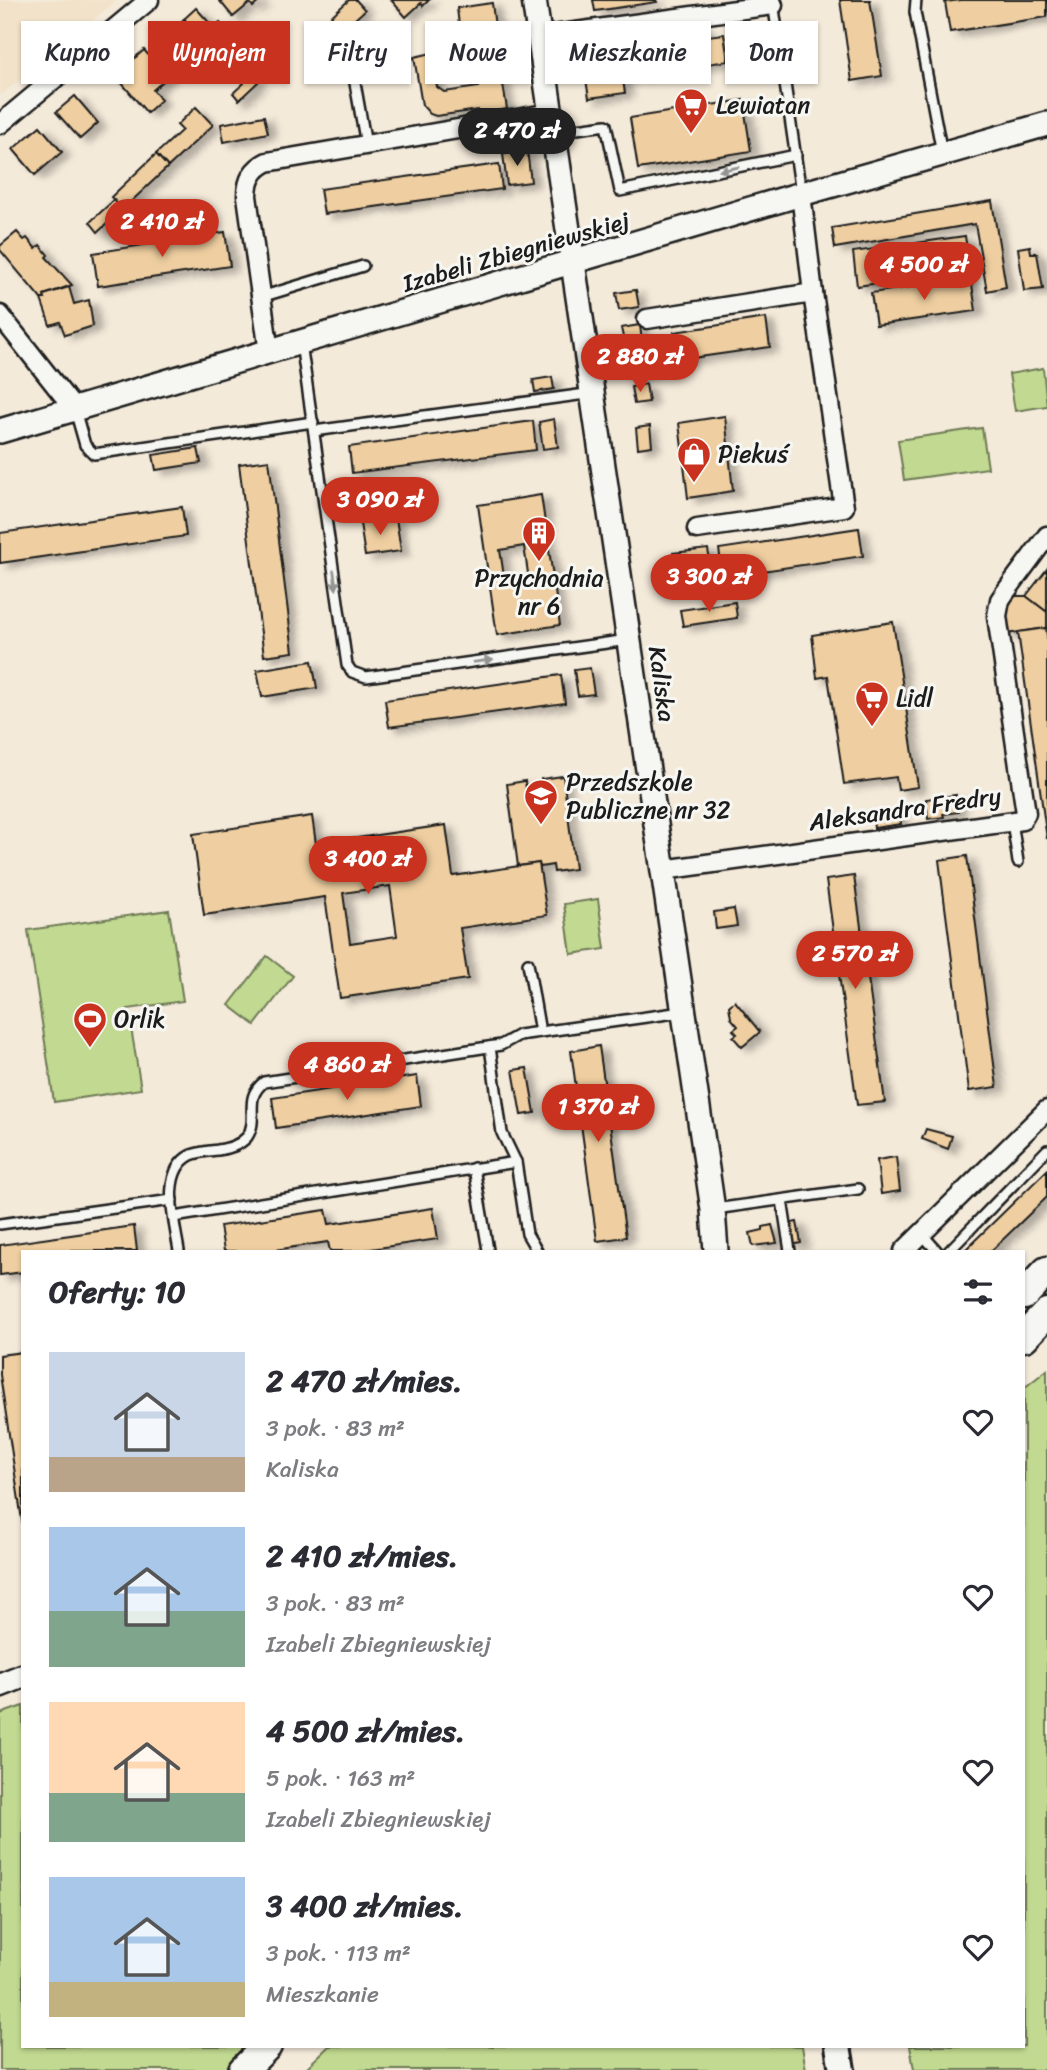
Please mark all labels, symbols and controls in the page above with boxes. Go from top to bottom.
chip: Kupno [21,21,134,84]
chip: Wynajem [148,21,290,84]
chip: Filtry [304,21,411,84]
chip: Nowe [425,21,531,84]
chip: Mieszkanie [545,21,711,84]
chip: Dom [725,21,818,84]
place label: Lewiatan [716,84,810,126]
supermarket icon: Lewiatan [672,86,710,135]
pin: 2 470 zł [445,108,589,168]
text: 2 470 zł [474,110,560,151]
one-way arrow [718,164,740,175]
street label: Izabeli Zbiegniewskiej [396,199,635,305]
pin: 2 410 zł [90,200,234,259]
text: 2 410 zł [121,201,203,242]
pin: 4 500 zł [852,243,996,302]
text: 4 500 zł [880,244,968,285]
pin: 2 880 zł [568,334,712,394]
text: 2 880 zł [597,336,683,377]
place label: Piekuś [718,433,791,475]
shop icon: Piekuś [675,435,713,484]
pin: 3 090 zł [308,477,452,537]
text: 3 090 zł [337,479,423,520]
building icon: Przychodnia nr 6 [520,514,558,563]
pin: 3 300 zł [637,554,781,614]
text: 3 300 zł [667,556,751,597]
place label: Przychodnia nr 6 [474,557,604,627]
one-way arrow [330,569,341,591]
street label: Kaliska [636,643,688,725]
one-way arrow [472,655,494,666]
place label: Lidl [896,677,934,719]
supermarket icon: Lidl [853,679,891,728]
place label: Przedszkole Publiczne nr 32 [566,761,730,831]
street label: Aleksandra Fredry [805,775,1004,843]
school or university icon: Przedszkole Publiczne nr 32 [522,777,560,826]
pin: 3 400 zł [296,836,440,896]
text: 3 400 zł [325,838,411,879]
pin: 2 570 zł [783,932,927,991]
text: 2 570 zł [812,933,898,974]
place label: Orlik [114,998,166,1040]
sports icon: Orlik [71,1000,109,1049]
pin: 4 860 zł [275,1042,419,1102]
text: 4 860 zł [304,1044,390,1085]
pin: 1 370 zł [526,1084,670,1144]
text: 1 370 zł [558,1086,638,1127]
text: Oferty: 10 [49,1265,186,1319]
icon: filters [959,1273,997,1311]
text: 2 470 zł/mies. [266,1354,462,1408]
icon: home [105,1380,189,1464]
icon: heart [959,1403,997,1441]
text: 3 pok. · 83 m² [266,1408,405,1449]
text: Kaliska [266,1449,339,1490]
text: 2 410 zł/mies. [266,1529,458,1583]
icon: home [105,1555,189,1639]
icon: heart [959,1578,997,1616]
text: 3 pok. · 83 m² [266,1583,405,1624]
text: Izabeli Zbiegniewskiej [266,1624,491,1665]
text: 4 500 zł/mies. [266,1704,465,1758]
icon: home [105,1730,189,1814]
icon: heart [959,1753,997,1791]
text: 5 pok. · 163 m² [266,1758,415,1799]
text: Izabeli Zbiegniewskiej [266,1799,491,1840]
text: 3 400 zł/mies. [266,1879,463,1933]
icon: home [105,1905,189,1989]
icon: heart [959,1928,997,1966]
text: 3 pok. · 113 m² [266,1933,411,1974]
text: Mieszkanie [266,1974,379,2015]

